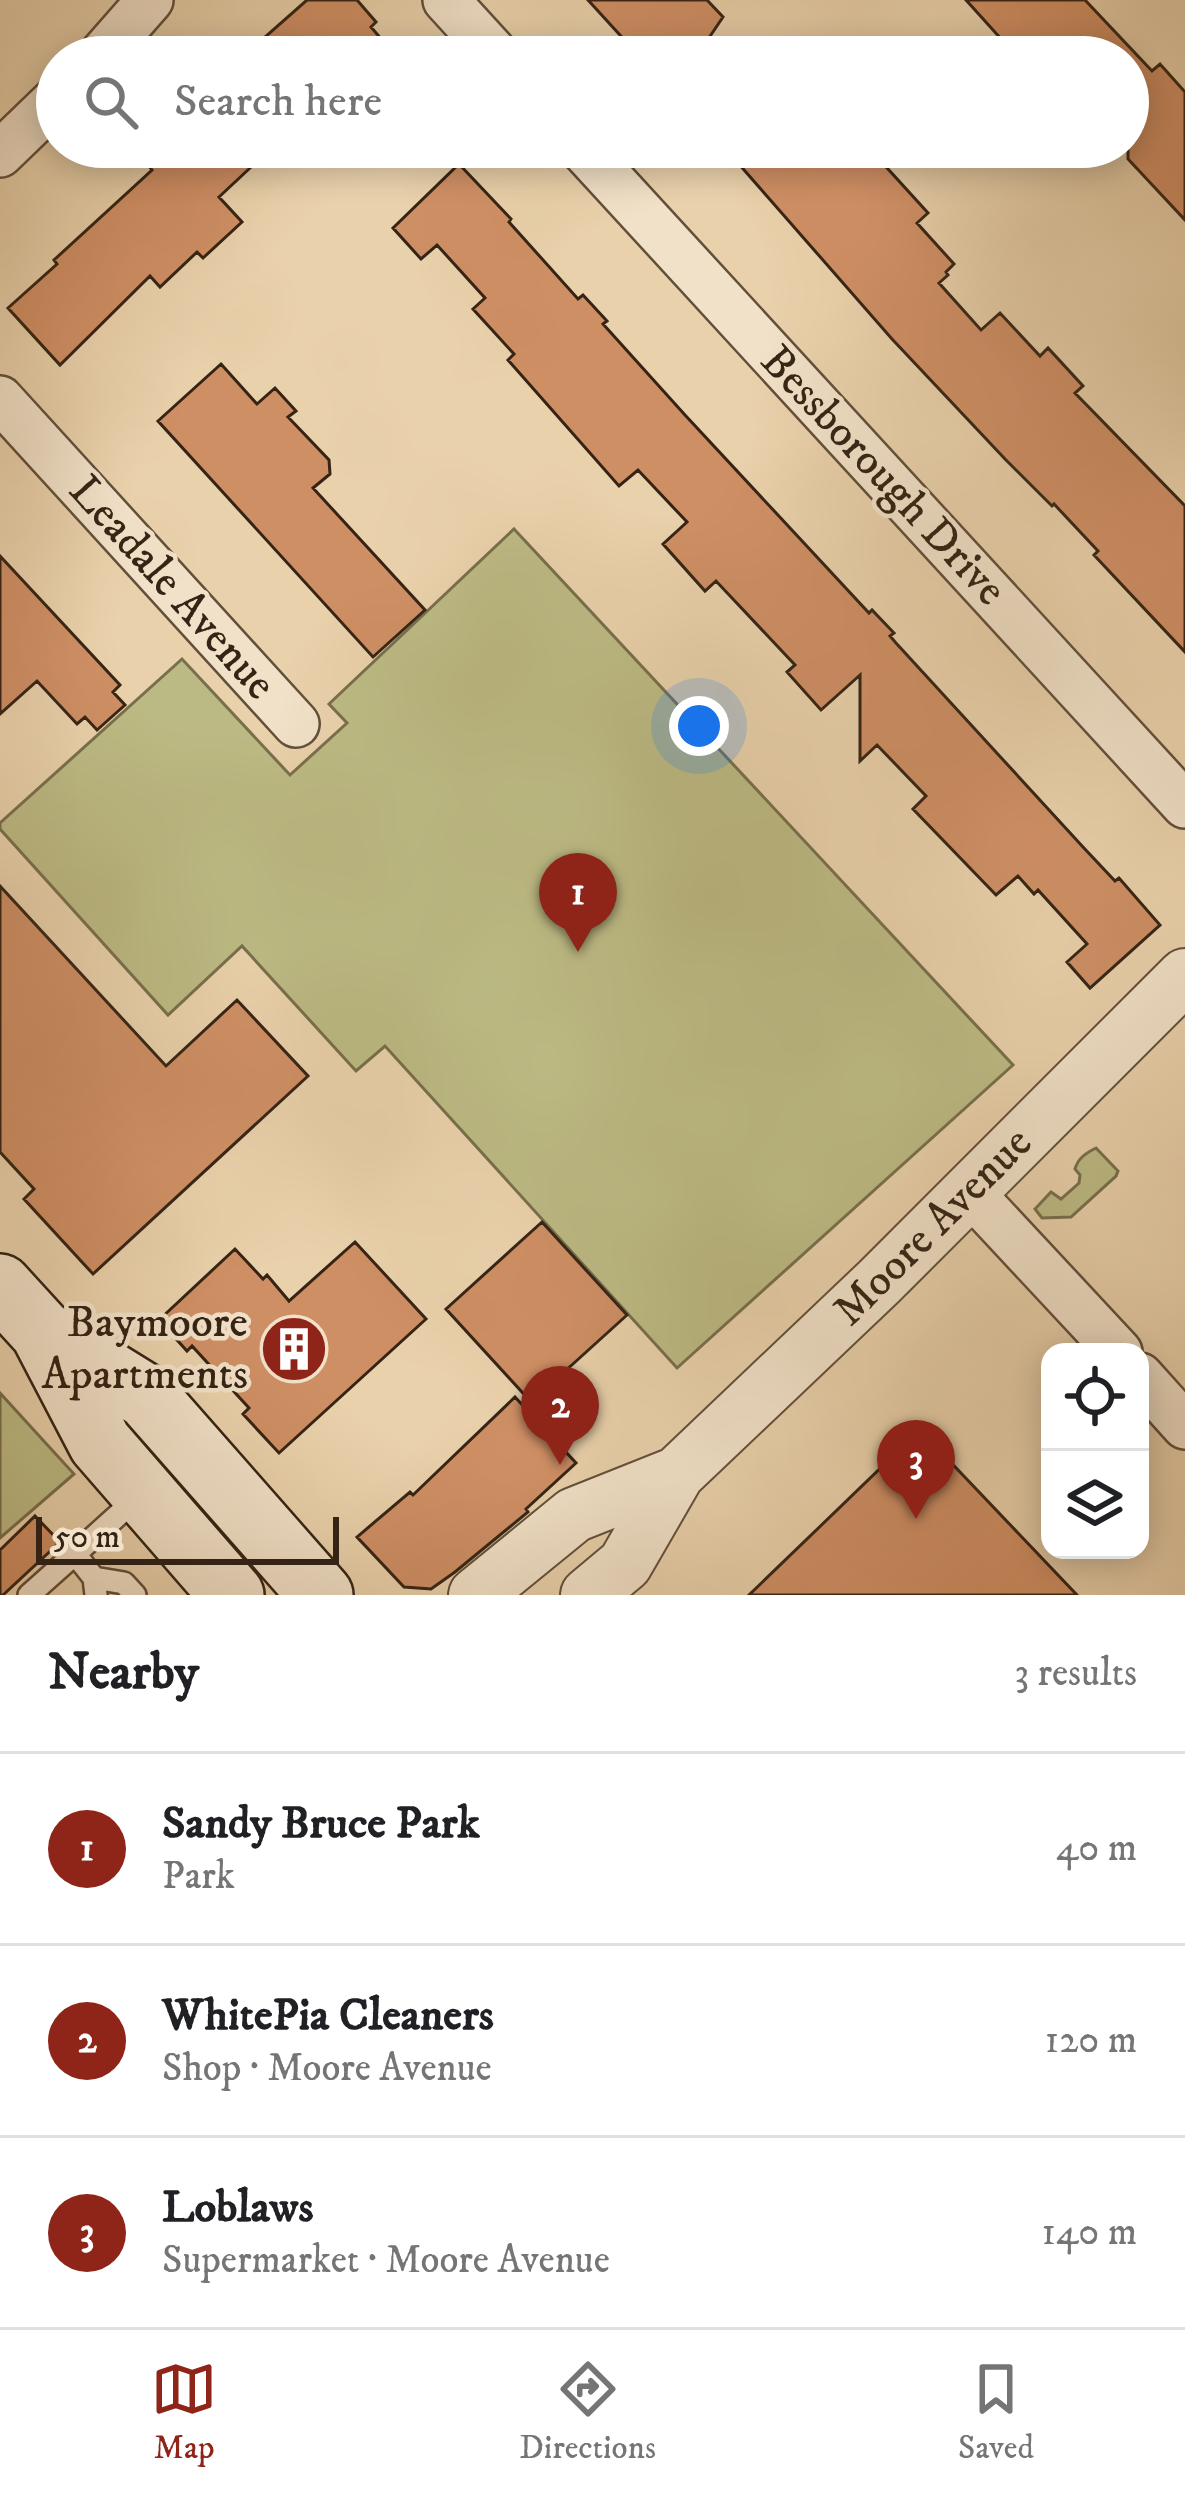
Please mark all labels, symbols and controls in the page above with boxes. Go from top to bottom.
search box [36,36,1149,168]
icon: search [78,69,144,135]
text: Search here [174,74,382,130]
street label: Bessborough Drive [748,334,1018,618]
street label: Leadale Avenue [56,464,288,712]
your location [669,696,729,756]
pin: 1 [539,853,617,952]
street label: Moore Avenue [822,1116,1044,1338]
place label: Baymoore Apartments [41,1295,248,1403]
building icon: Baymoore Apartments [259,1314,329,1384]
map controls [1041,1343,1149,1559]
button: locate [1041,1343,1149,1451]
pin: 2 [521,1366,599,1465]
pin: 3 [877,1420,955,1519]
button: layers [1041,1451,1149,1559]
scale bar [36,1511,339,1564]
text: 50 m [54,1517,120,1558]
text: Nearby [48,1641,199,1705]
text: 3 results [1014,1649,1137,1698]
text: Sandy Bruce Park [162,1796,480,1852]
text: 1 [80,1824,94,1873]
text: 40 m [1056,1824,1137,1873]
text: Park [162,1852,235,1901]
text: WhitePia Cleaners [162,1988,494,2044]
text: 2 [77,2016,97,2065]
text: 120 m [1045,2016,1137,2065]
text: Shop · Moore Avenue [162,2044,492,2093]
text: Loblaws [162,2180,313,2236]
text: 3 [80,2208,94,2257]
text: 140 m [1042,2208,1137,2257]
text: Supermarket · Moore Avenue [162,2236,610,2285]
tab: Map [151,2356,217,2469]
tab: Directions [519,2356,656,2469]
tab: Saved [958,2356,1034,2469]

